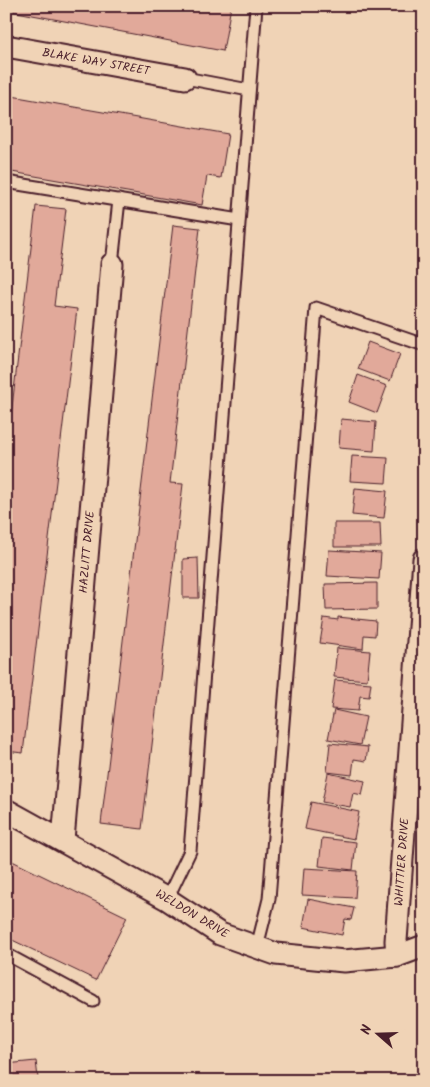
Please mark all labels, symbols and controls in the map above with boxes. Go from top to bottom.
street label: BLAKE WAY STREET [41,43,153,81]
street label: HAZLITT DRIVE [74,509,100,594]
street label: WHITTIER DRIVE [389,816,415,907]
street label: WELDON DRIVE [152,885,233,944]
north arrow [352,1010,402,1060]
text: N [355,1022,379,1038]

